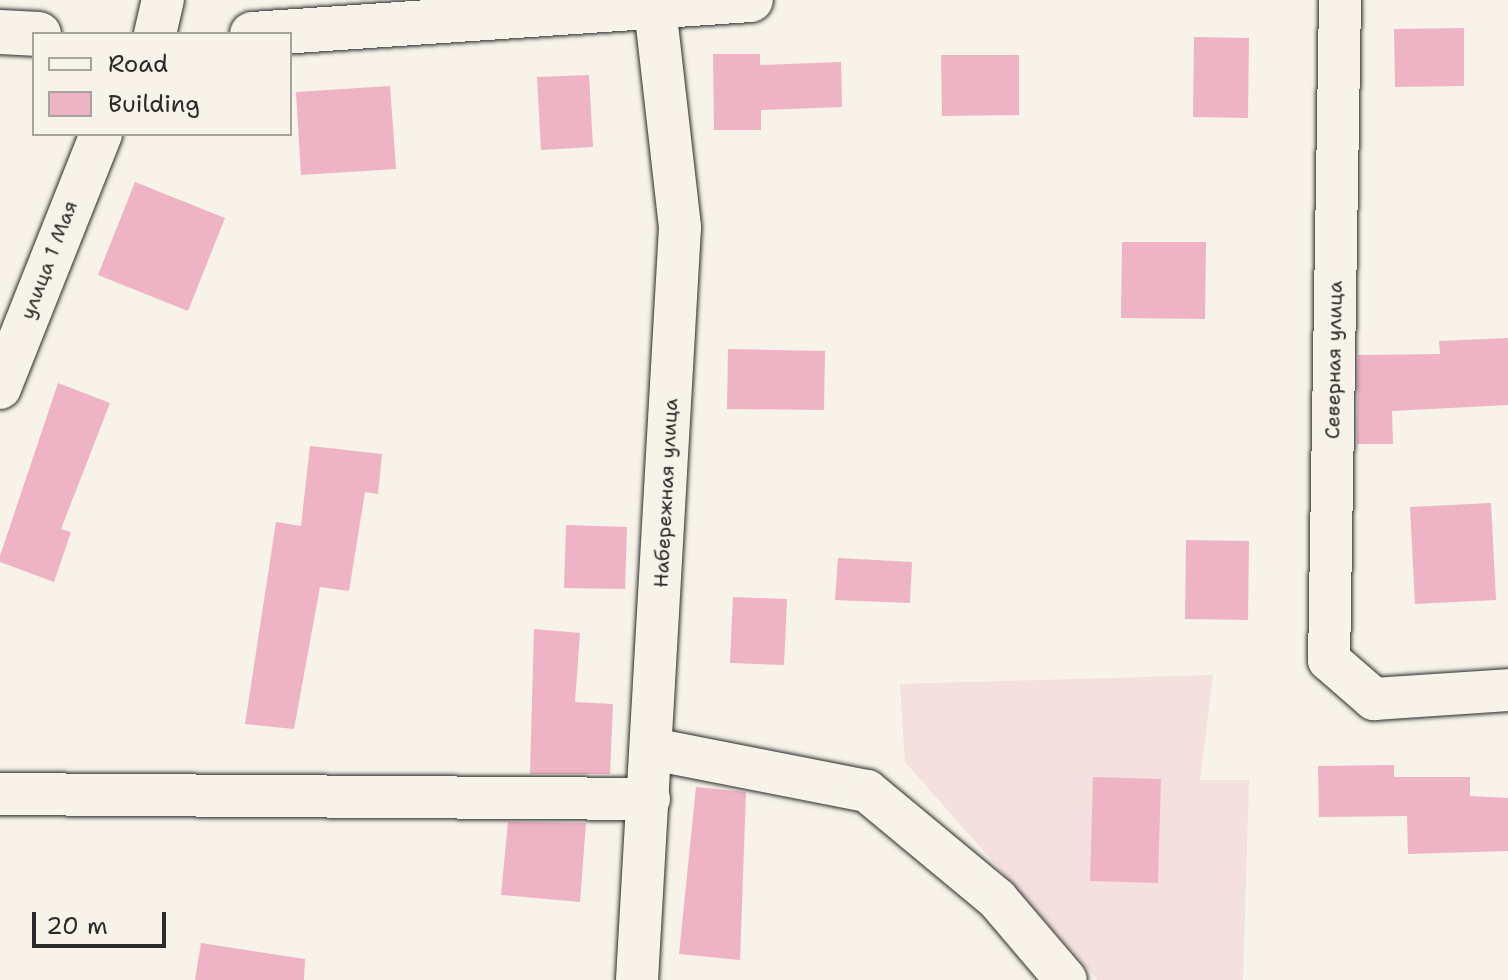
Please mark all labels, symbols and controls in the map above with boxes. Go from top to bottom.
legend [32,32,292,136]
text: Road [108,48,168,80]
text: Building [108,88,200,120]
street label: улица 1 Мая [15,197,83,323]
street label: Северная улица [1321,281,1347,439]
street label: Набережная улица [649,398,683,588]
scale bar [36,896,170,946]
text: 20 m [46,910,108,942]

